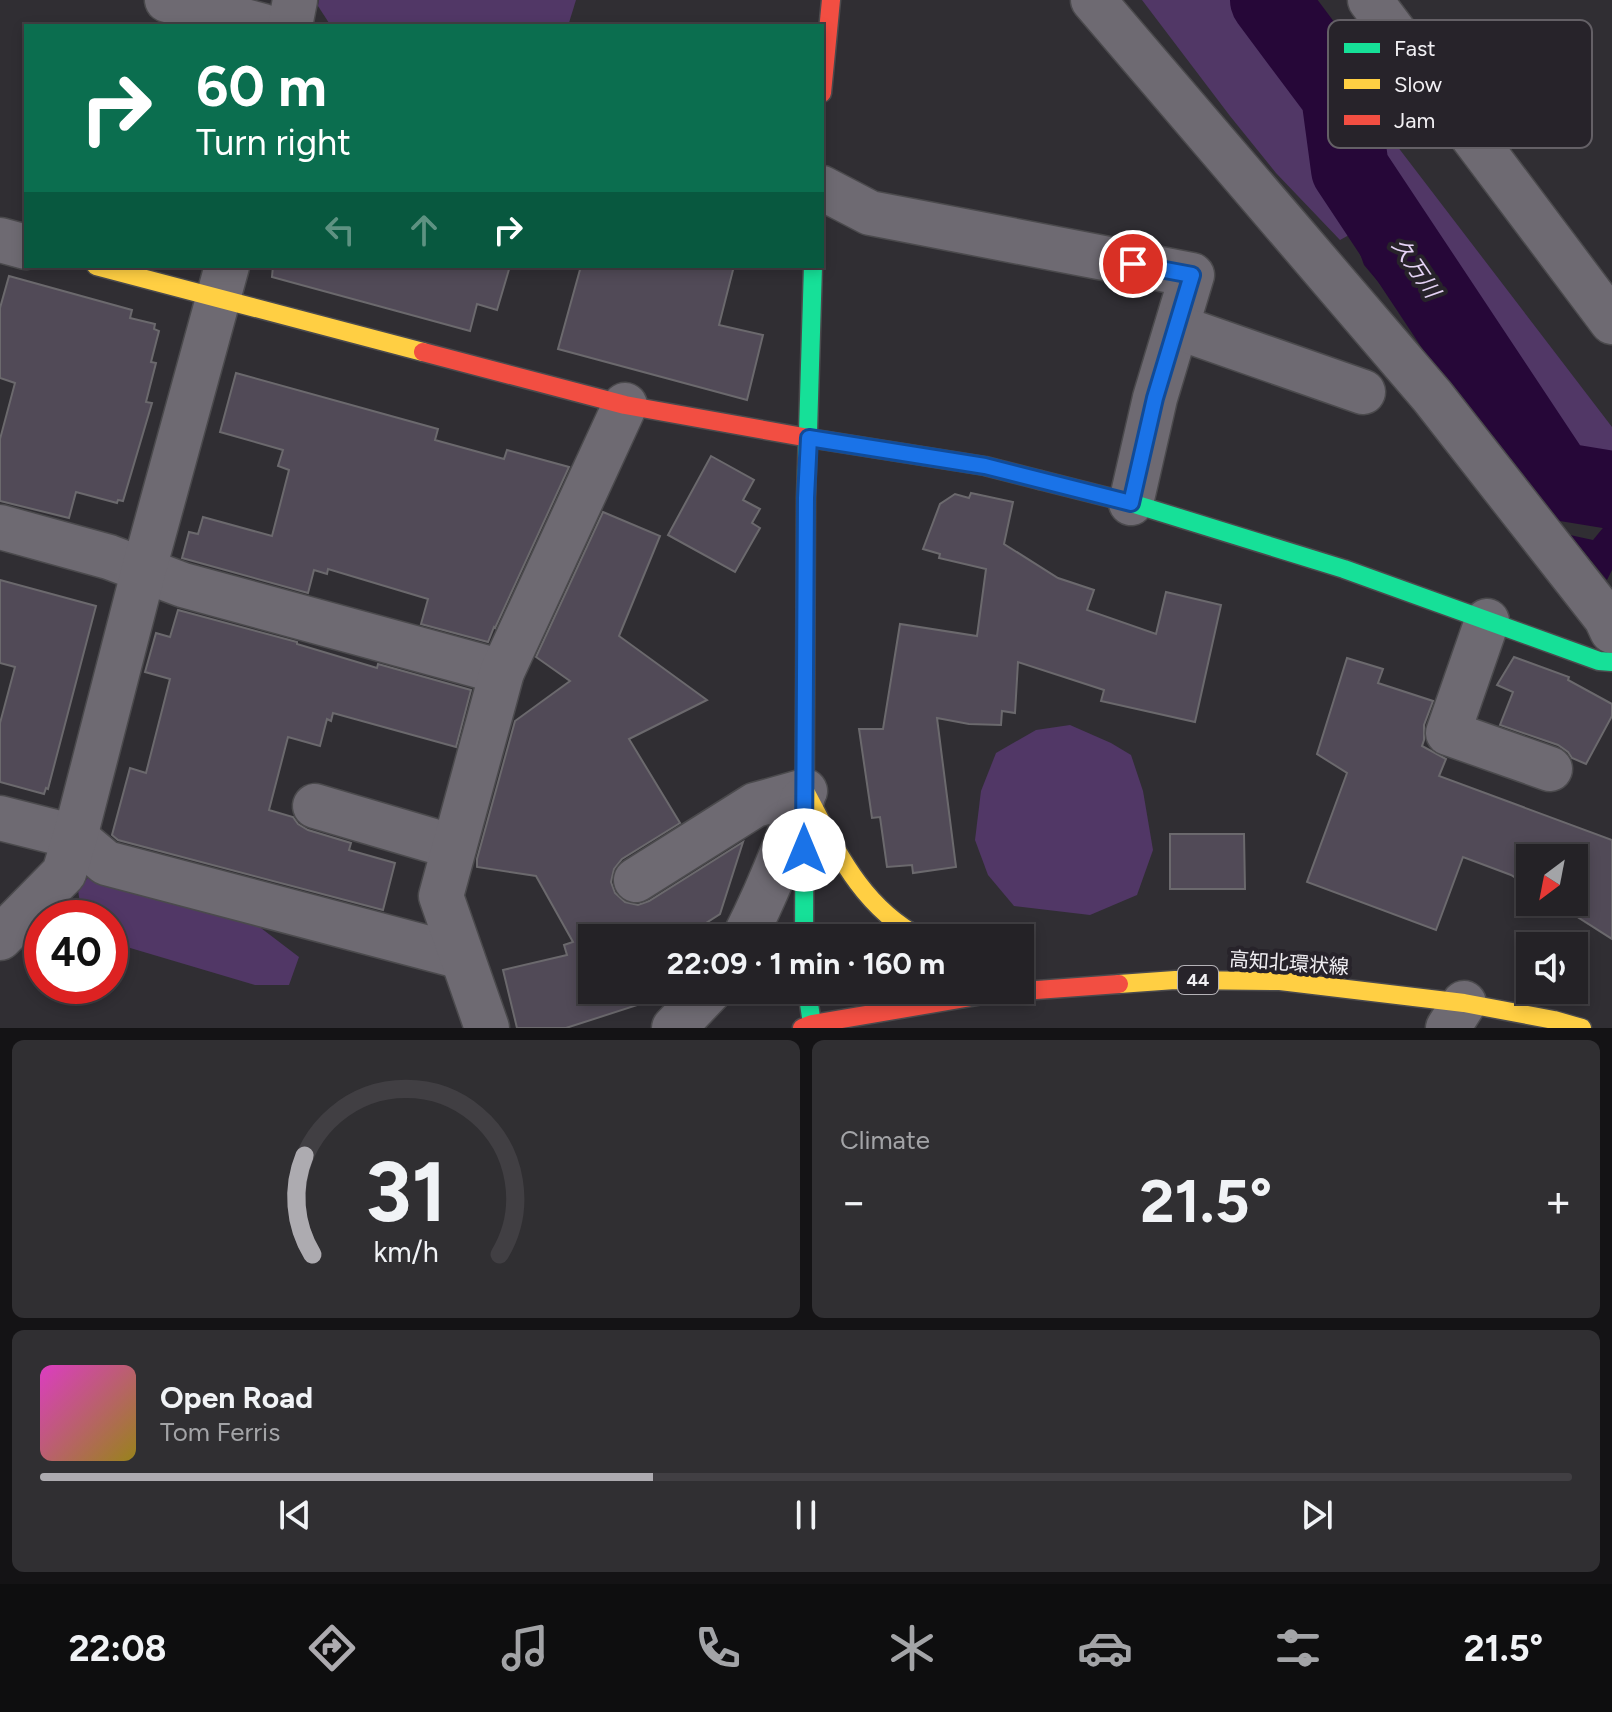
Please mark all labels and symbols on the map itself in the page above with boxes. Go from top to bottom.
legend [1328,20,1592,148]
text: Fast [1394,35,1436,62]
text: Slow [1394,71,1443,98]
text: Jam [1394,107,1435,134]
pin [1099,230,1167,298]
water label: 久万川 [1386,233,1447,305]
position arrow [762,808,846,892]
north arrow [1516,844,1588,916]
speed limit sign: 40 [24,900,128,1004]
street label: 高知北環状線 [1228,947,1350,979]
road number: 44 [1178,966,1218,994]

